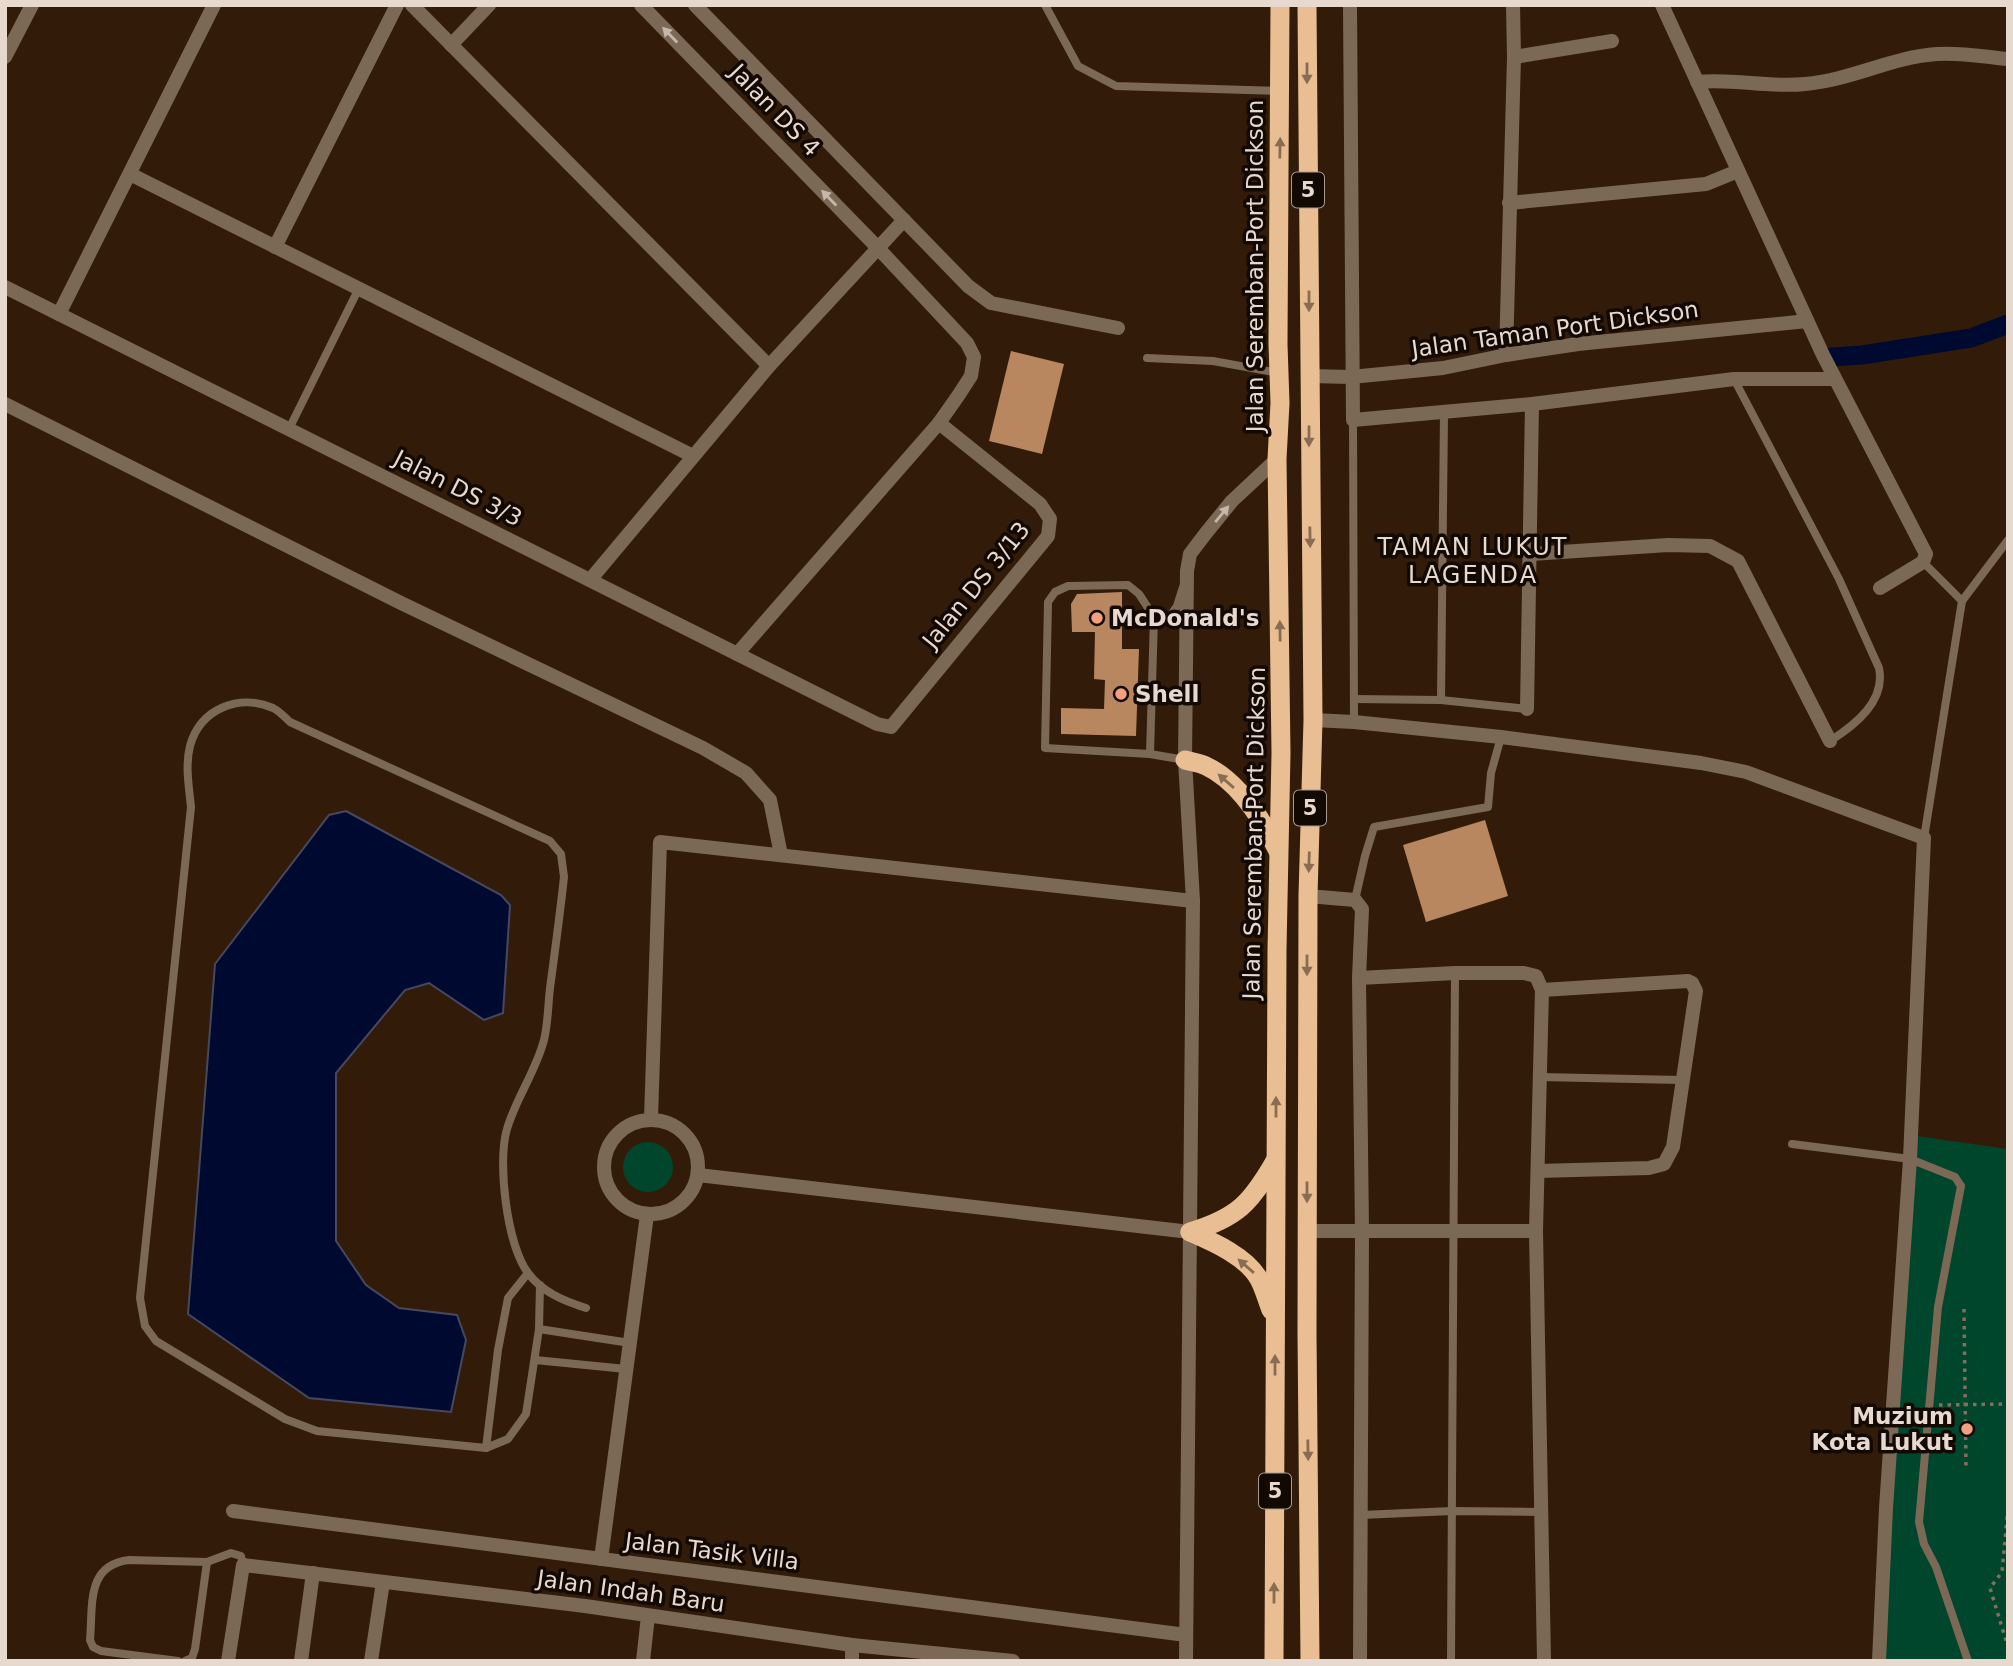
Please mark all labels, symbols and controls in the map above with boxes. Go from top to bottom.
one-way arrow [663,27,679,44]
street label: Jalan DS 4 [723,57,825,161]
one-way arrow [1301,63,1313,85]
street label: Jalan Seremban-Port Dickson [1242,100,1268,434]
one-way arrow [1275,137,1286,159]
road number: 5 [1292,172,1324,208]
one-way arrow [822,190,838,207]
one-way arrow [1303,290,1315,312]
street label: Jalan Taman Port Dickson [1408,296,1700,362]
one-way arrow [1304,425,1315,447]
street label: Jalan DS 3/3 [388,444,526,531]
one-way arrow [1214,505,1229,523]
street label: Jalan DS 3/13 [916,517,1035,655]
one-way arrow [1305,526,1316,548]
district label: TAMAN LUKUT LAGENDA [1377,533,1568,589]
place label: McDonald's [1111,605,1259,631]
marker: McDonald's [1089,610,1105,626]
one-way arrow [1274,620,1286,642]
street label: Jalan Seremban-Port Dickson [1238,666,1270,1002]
place label: Shell [1135,681,1199,707]
marker: Shell [1113,686,1129,702]
one-way arrow [1217,774,1234,789]
road number: 5 [1294,790,1326,826]
one-way arrow [1303,851,1314,873]
one-way arrow [1301,954,1313,976]
one-way arrow [1270,1096,1282,1118]
one-way arrow [1301,1181,1313,1203]
one-way arrow [1237,1259,1254,1274]
one-way arrow [1269,1354,1281,1376]
place label: Muzium Kota Lukut [1812,1403,1953,1455]
marker: Muzium Kota Lukut [1959,1421,1975,1437]
one-way arrow [1302,1439,1314,1461]
road number: 5 [1259,1474,1291,1508]
street label: Jalan Tasik Villa [622,1527,800,1575]
street label: Jalan Indah Baru [534,1565,726,1617]
one-way arrow [1268,1581,1280,1603]

